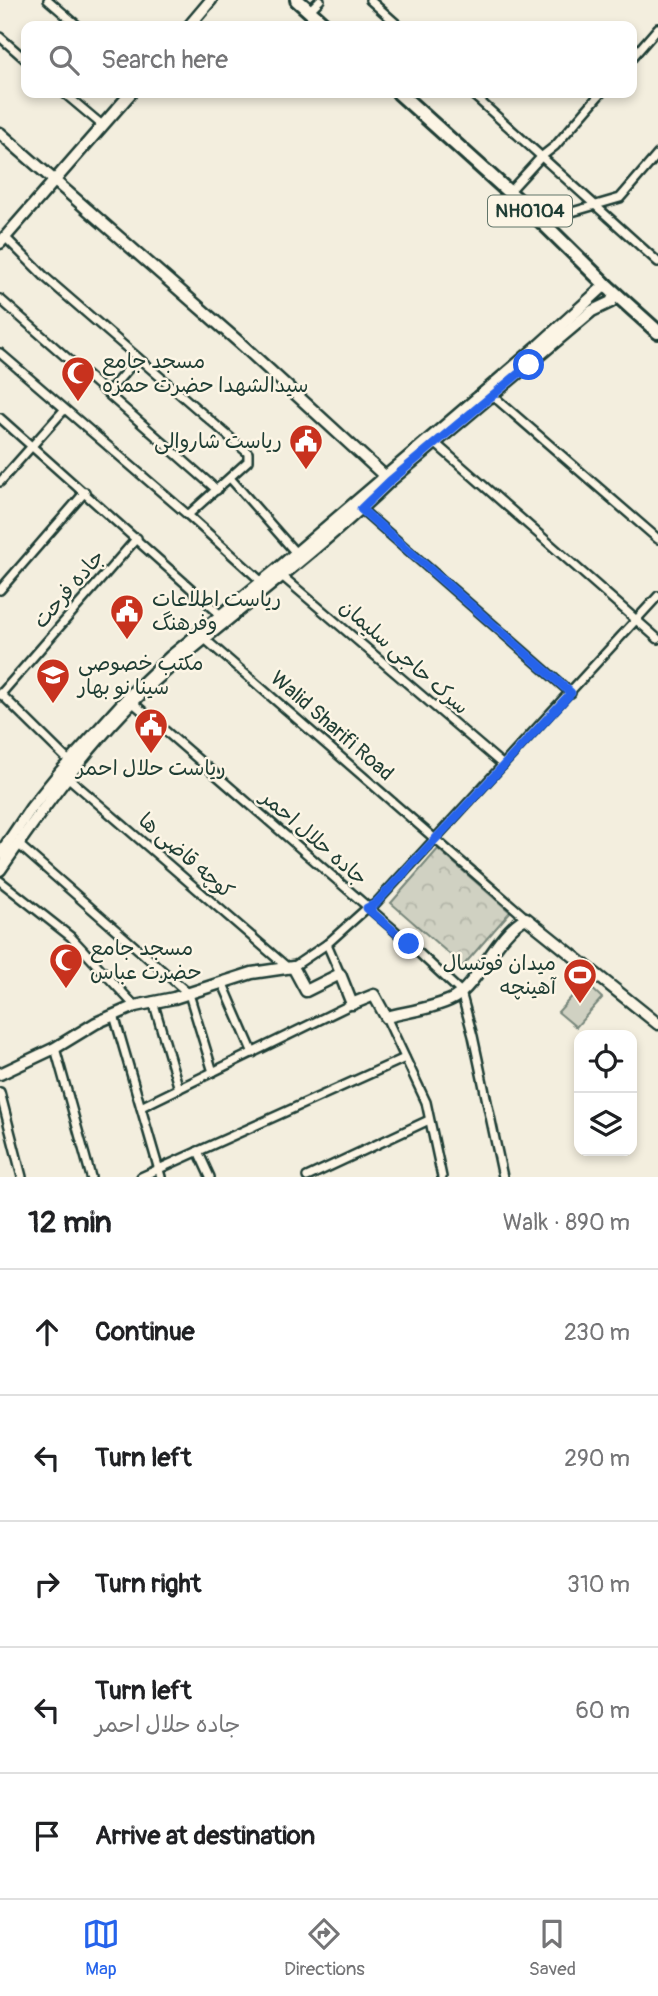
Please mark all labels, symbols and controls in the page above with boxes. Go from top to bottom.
search box [21,21,637,98]
icon: search [45,41,83,79]
text: Search here [101,44,228,76]
road number: NH0104 [488,196,572,226]
place label: مسجد جامع سیدالشهدا حضرت حمزه [102,348,309,399]
route start [513,349,544,380]
mosque icon: مسجد جامع سیدالشهدا حضرت حمزه [59,354,97,403]
public building icon: ریاست شاروالی [287,422,325,471]
place label: ریاست شاروالی [154,428,282,455]
street label: جاده فرحت [27,544,111,634]
place label: ریاست اطلاعات وفرهنگ [152,586,281,637]
public building icon: ریاست اطلاعات وفرهنگ [108,592,146,641]
street label: سرک حاجی سلیمان [334,593,474,721]
place label: مکتب خصوصی سینا نو بهار [76,650,204,701]
school or university icon: مکتب خصوصی سینا نو بهار [34,656,72,705]
street label: Walid Sharifi Road [265,665,399,787]
public building icon: ریاست حلال احمر [132,706,170,755]
place label: ریاست حلال احمر [74,755,226,782]
street label: جاده حلال احمر [253,783,373,892]
street label: کوچه قاضی ها [133,807,239,905]
route end [393,928,424,959]
place label: مسجد جامع حضرت عباس [90,935,202,986]
mosque icon: مسجد جامع حضرت عباس [47,941,85,990]
place label: میدان فوتسال آهینچه [442,950,557,1001]
sports icon: میدان فوتسال آهینچه [561,956,599,1005]
map controls [574,1030,637,1156]
button: locate [574,1030,637,1093]
button: layers [574,1093,637,1156]
text: 12 min [28,1204,112,1241]
text: Walk · 890 m [503,1208,630,1237]
icon: ahead [28,1313,66,1351]
text: Continue [95,1316,195,1348]
text: 230 m [564,1318,630,1347]
icon: left [28,1439,66,1477]
text: Turn left [95,1442,191,1474]
text: 290 m [564,1444,630,1473]
icon: right [28,1565,66,1603]
text: Turn right [95,1568,201,1600]
text: 310 m [567,1570,630,1599]
text: Turn left [95,1675,191,1707]
icon: left [28,1691,66,1729]
text: 60 m [575,1696,630,1725]
text: جاده حلال احمر [95,1710,241,1739]
icon: arrive [28,1817,66,1855]
text: Arrive at destination [95,1820,315,1852]
tab: Map [82,1915,120,1981]
tab: Directions [284,1915,365,1981]
tab: Saved [529,1915,576,1981]

